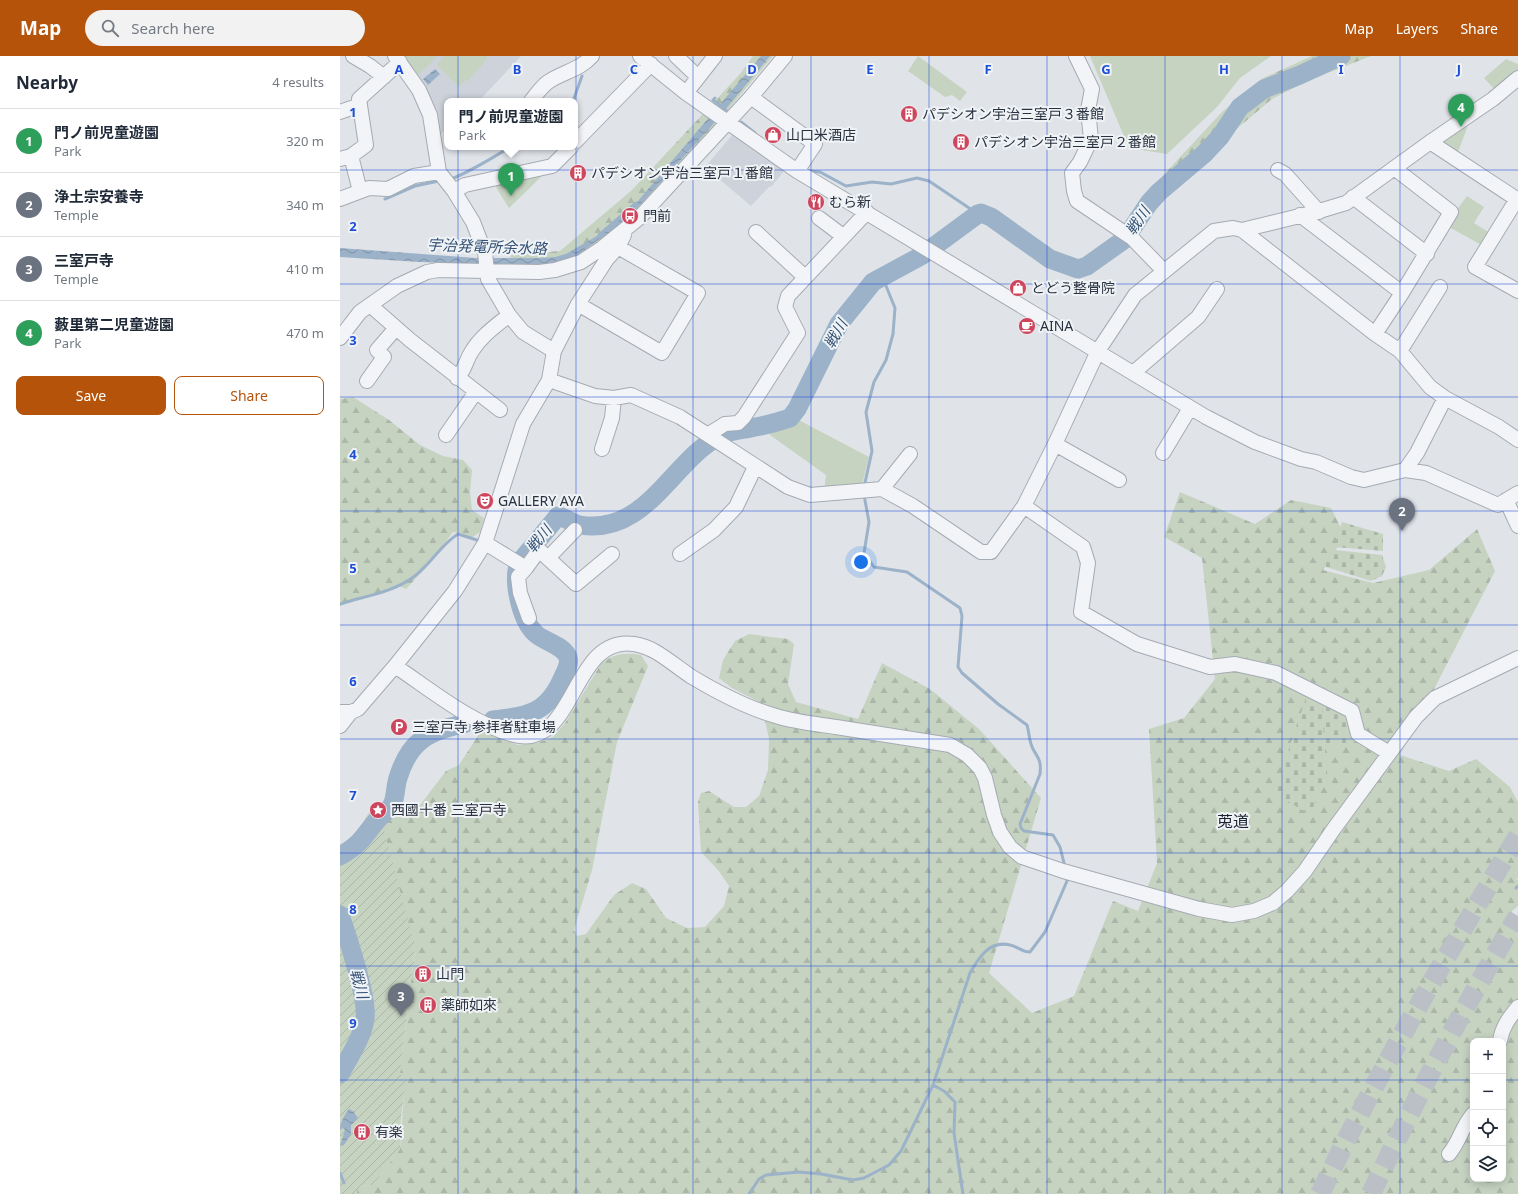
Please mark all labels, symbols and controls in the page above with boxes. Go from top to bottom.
search box [85,10,365,46]
text: Map [20,15,61,41]
icon: search [99,17,121,39]
text: Search here [131,18,215,38]
text: Map [1345,19,1374,38]
text: Layers [1396,19,1438,38]
text: Share [1460,19,1498,38]
text: A [395,60,404,78]
text: B [513,60,521,78]
text: C [630,60,638,78]
text: D [747,60,757,78]
text: E [866,60,874,78]
text: F [984,60,992,78]
text: G [1101,60,1111,78]
text: H [1219,60,1229,78]
text: I [1338,60,1344,78]
text: J [1456,60,1461,78]
text: Nearby [16,71,78,94]
text: 4 results [272,73,324,91]
pin: 4 [1448,94,1474,127]
popup [444,98,578,150]
text: 1 [349,103,357,121]
building icon: パデシオン宇治三室戸３番館 [899,104,919,124]
place label: パデシオン宇治三室戸３番館 [922,104,1104,123]
text: 門ノ前児童遊園 [458,106,564,126]
text: 門ノ前児童遊園 [54,122,159,142]
shop icon: 山口米酒店 [763,125,783,145]
place label: 山口米酒店 [786,125,856,144]
text: Park [458,126,486,144]
text: 1 [25,132,33,150]
text: 320 m [286,132,324,150]
building icon: パデシオン宇治三室戸２番館 [951,132,971,152]
place label: パデシオン宇治三室戸２番館 [974,132,1156,151]
text: Park [54,142,81,160]
pin: 1 [498,163,524,196]
building icon: パデシオン宇治三室戸１番館 [568,163,588,183]
place label: パデシオン宇治三室戸１番館 [591,163,773,182]
text: 浄土宗安養寺 [54,186,144,206]
restaurant icon: むら新 [806,192,826,212]
place label: むら新 [829,192,871,211]
text: 2 [25,196,33,214]
text: 340 m [286,196,324,214]
water label: 戦川 [1120,201,1155,238]
text: Temple [54,206,99,224]
bus stop icon: 門前 [620,206,640,226]
place label: 門前 [643,206,671,225]
text: 2 [349,217,357,235]
water label: 宇治発電所余水路 [427,234,549,258]
text: 三室戸寺 [54,250,114,270]
text: 3 [25,260,33,278]
text: 410 m [286,260,324,278]
text: Temple [54,270,99,288]
shop icon: とどう整骨院 [1008,278,1028,298]
place label: とどう整骨院 [1031,278,1115,297]
text: 藪里第二児童遊園 [54,314,174,334]
water label: 戦川 [819,314,852,351]
cafe icon: AINA [1017,316,1037,336]
place label: AINA [1040,316,1073,335]
text: 4 [25,324,33,342]
text: 470 m [286,324,324,342]
text: 3 [349,331,357,349]
text: Park [54,334,81,352]
button: Save [16,376,166,415]
button: Share [174,376,324,415]
text: 4 [349,445,357,463]
theatre icon: GALLERY AYA [475,491,495,511]
place label: GALLERY AYA [498,491,584,510]
pin: 2 [1389,498,1415,531]
water label: 戦川 [521,519,557,556]
your location [851,552,871,572]
text: 5 [349,559,357,577]
text: 6 [349,672,357,690]
parking icon: 三室戸寺 参拝者駐車場 [389,717,409,737]
place label: 三室戸寺 参拝者駐車場 [412,717,556,736]
text: 7 [349,786,357,804]
place icon: 西國十番 三室戸寺 [368,800,388,820]
place label: 西國十番 三室戸寺 [391,800,507,819]
district label: 莵道 [1217,810,1249,832]
text: 8 [349,900,357,918]
building icon: 山門 [413,964,433,984]
place label: 山門 [436,964,464,983]
water label: 戦川 [346,967,374,1003]
pin: 3 [388,983,414,1016]
building icon: 薬師如來 [418,995,438,1015]
place label: 薬師如來 [441,995,497,1014]
text: 9 [349,1014,357,1032]
map controls [1470,1038,1506,1182]
button: + [1470,1038,1506,1074]
button: − [1470,1074,1506,1110]
button: locate [1470,1110,1506,1146]
building icon: 有楽 [352,1122,372,1142]
place label: 有楽 [375,1122,403,1141]
button: layers [1470,1146,1506,1182]

